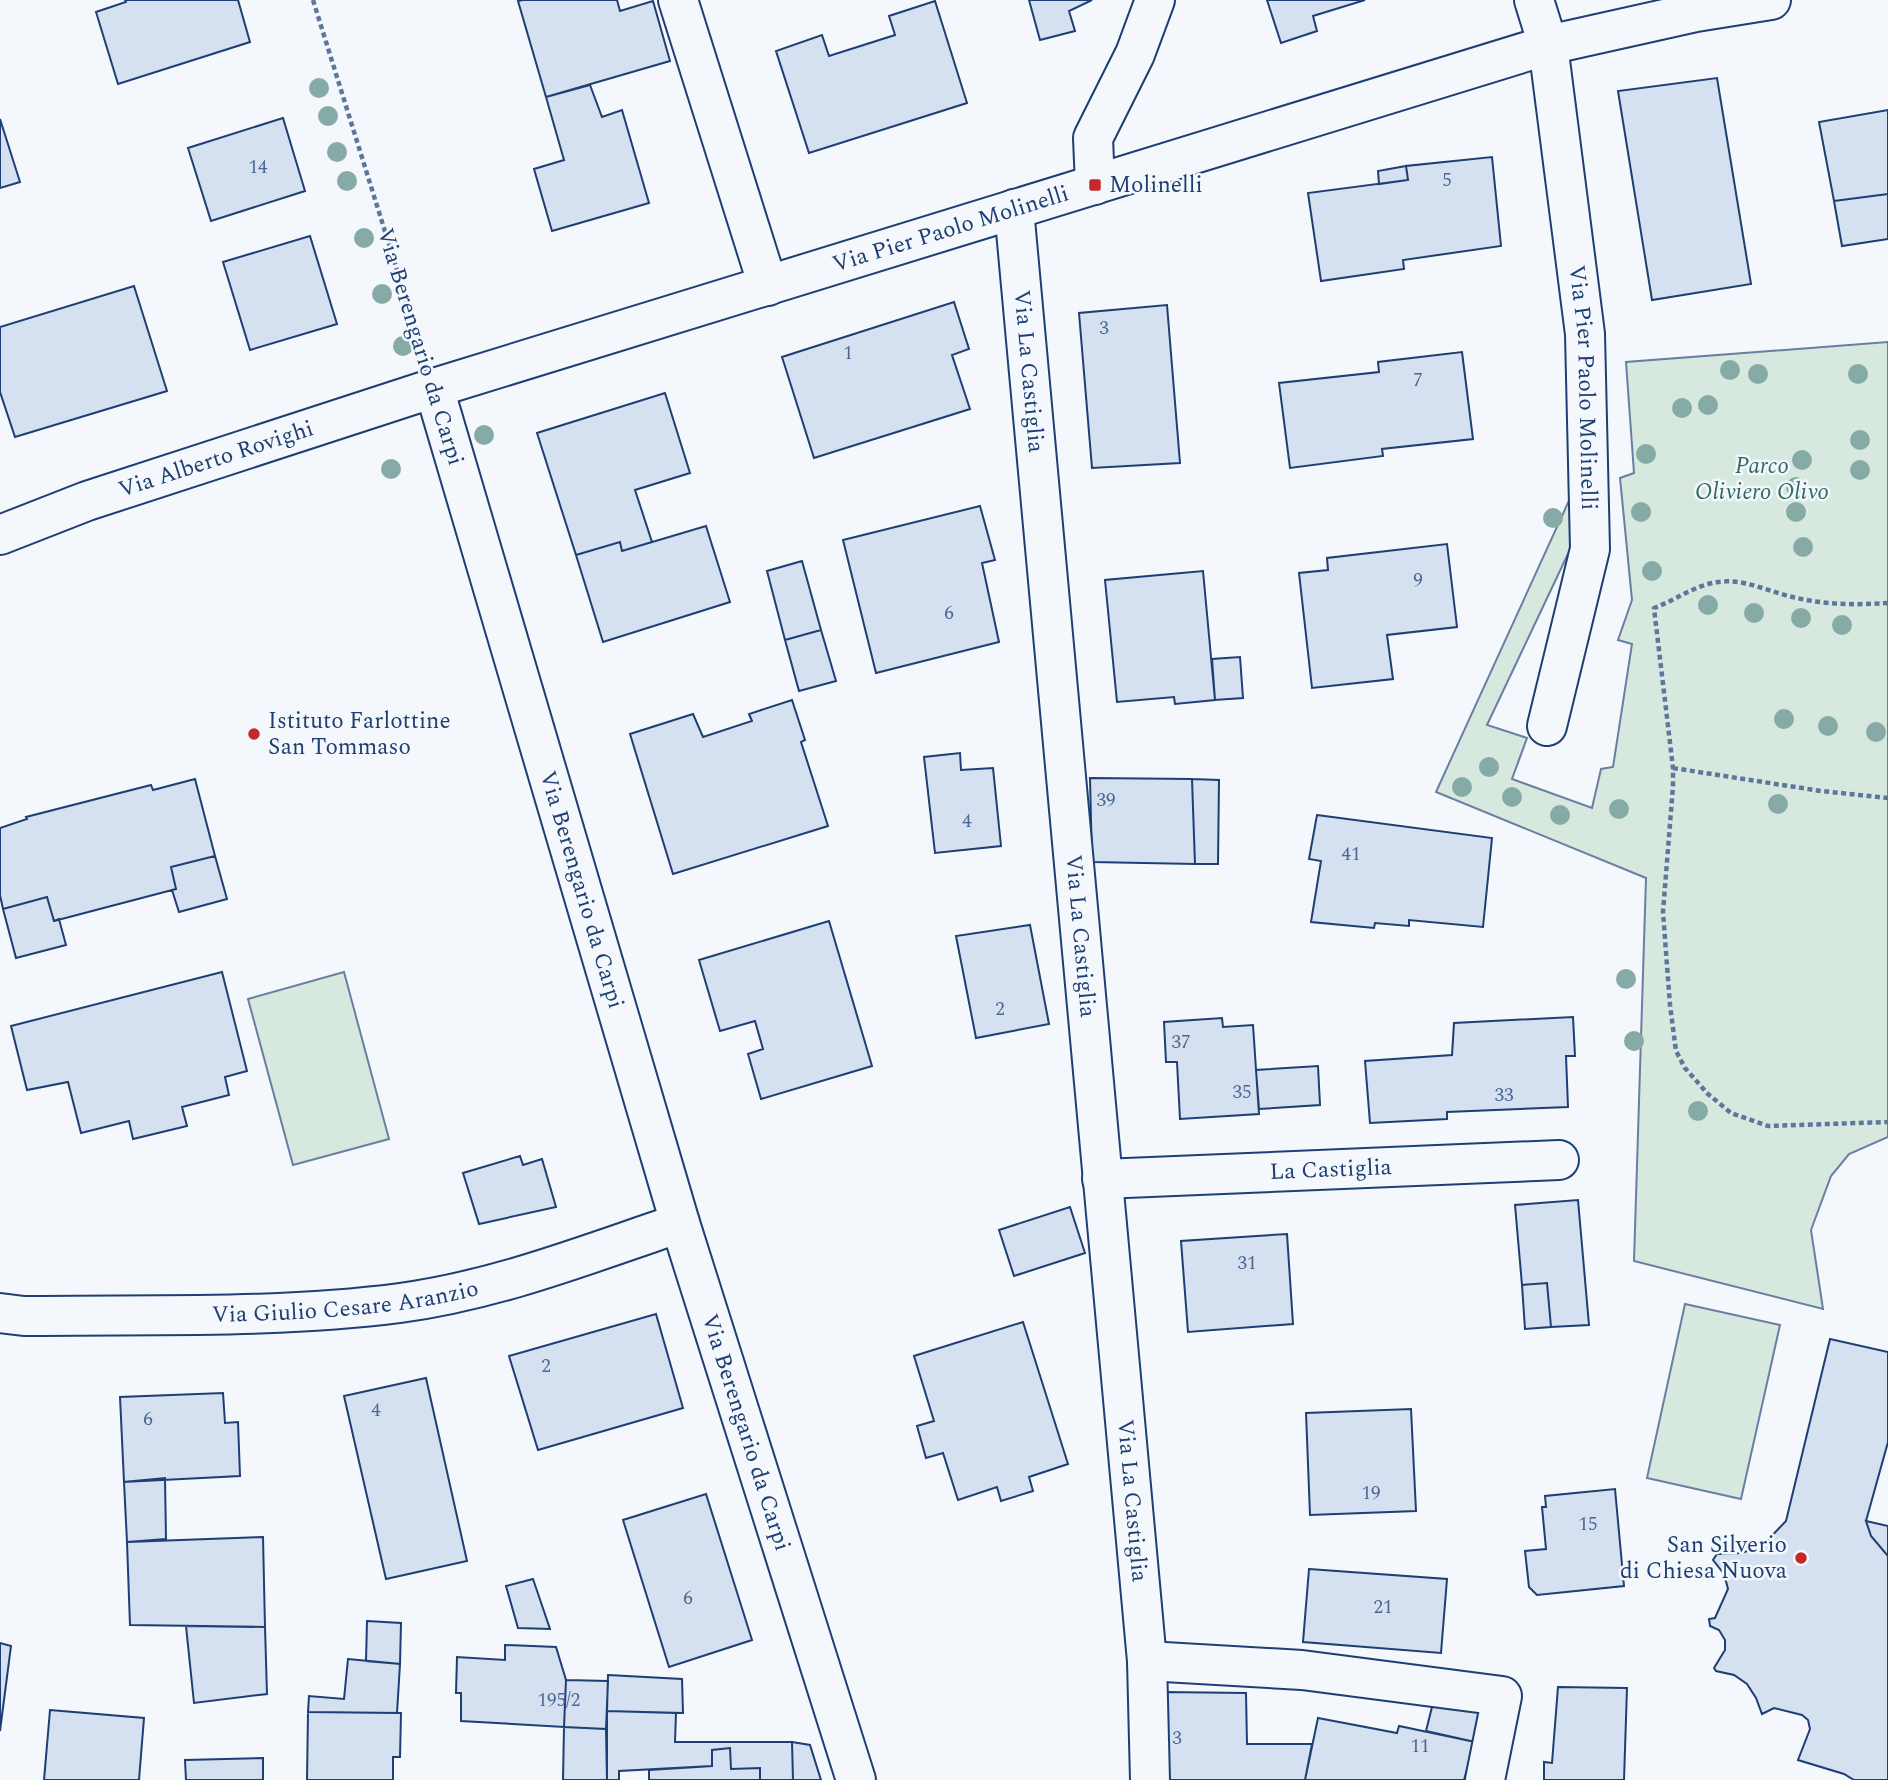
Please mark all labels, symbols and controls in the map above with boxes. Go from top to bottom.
house number: 14 [248,153,268,182]
house number: 5 [1442,166,1452,195]
place label: Molinelli [1109,168,1203,203]
street label: Via Pier Paolo Molinelli [828,176,1073,282]
marker: Molinelli [1087,177,1103,193]
street label: Via Berengario da Carpi [367,224,473,470]
street label: Via Pier Paolo Molinelli [1559,263,1607,511]
street label: Via La Castiglia [1004,288,1054,454]
house number: 3 [1099,314,1109,343]
house number: 1 [843,339,853,368]
house number: 7 [1413,366,1423,395]
street label: Via Alberto Rovighi [114,411,318,507]
park label: Parco Oliviero Olivo [1695,449,1829,510]
house number: 9 [1413,566,1423,595]
house number: 6 [944,599,954,628]
place label: Istituto Farlottine San Tommaso [268,704,451,765]
marker: Istituto Farlottine San Tommaso [246,726,262,742]
street label: Via Berengario da Carpi [530,766,633,1013]
house number: 39 [1096,786,1116,815]
house number: 4 [962,807,972,836]
house number: 41 [1341,840,1361,869]
street label: Via La Castiglia [1056,853,1105,1019]
house number: 2 [995,995,1005,1024]
house number: 37 [1171,1028,1191,1057]
house number: 35 [1232,1078,1252,1107]
house number: 33 [1494,1081,1514,1110]
street label: La Castiglia [1269,1149,1393,1190]
house number: 31 [1237,1249,1257,1278]
street label: Via Giulio Cesare Aranzio [211,1271,482,1332]
street label: Via Berengario da Carpi [692,1309,800,1555]
house number: 2 [541,1352,551,1381]
house number: 4 [371,1396,381,1425]
house number: 6 [143,1405,153,1434]
street label: Via La Castiglia [1107,1418,1157,1584]
house number: 19 [1361,1479,1381,1508]
house number: 15 [1578,1510,1598,1539]
place label: San Silverio di Chiesa Nuova [1620,1528,1787,1589]
marker: San Silverio di Chiesa Nuova [1793,1550,1809,1566]
house number: 6 [683,1584,693,1613]
house number: 21 [1373,1593,1393,1622]
house number: 195/2 [538,1686,580,1715]
house number: 3 [1172,1724,1182,1753]
house number: 11 [1410,1732,1430,1761]

